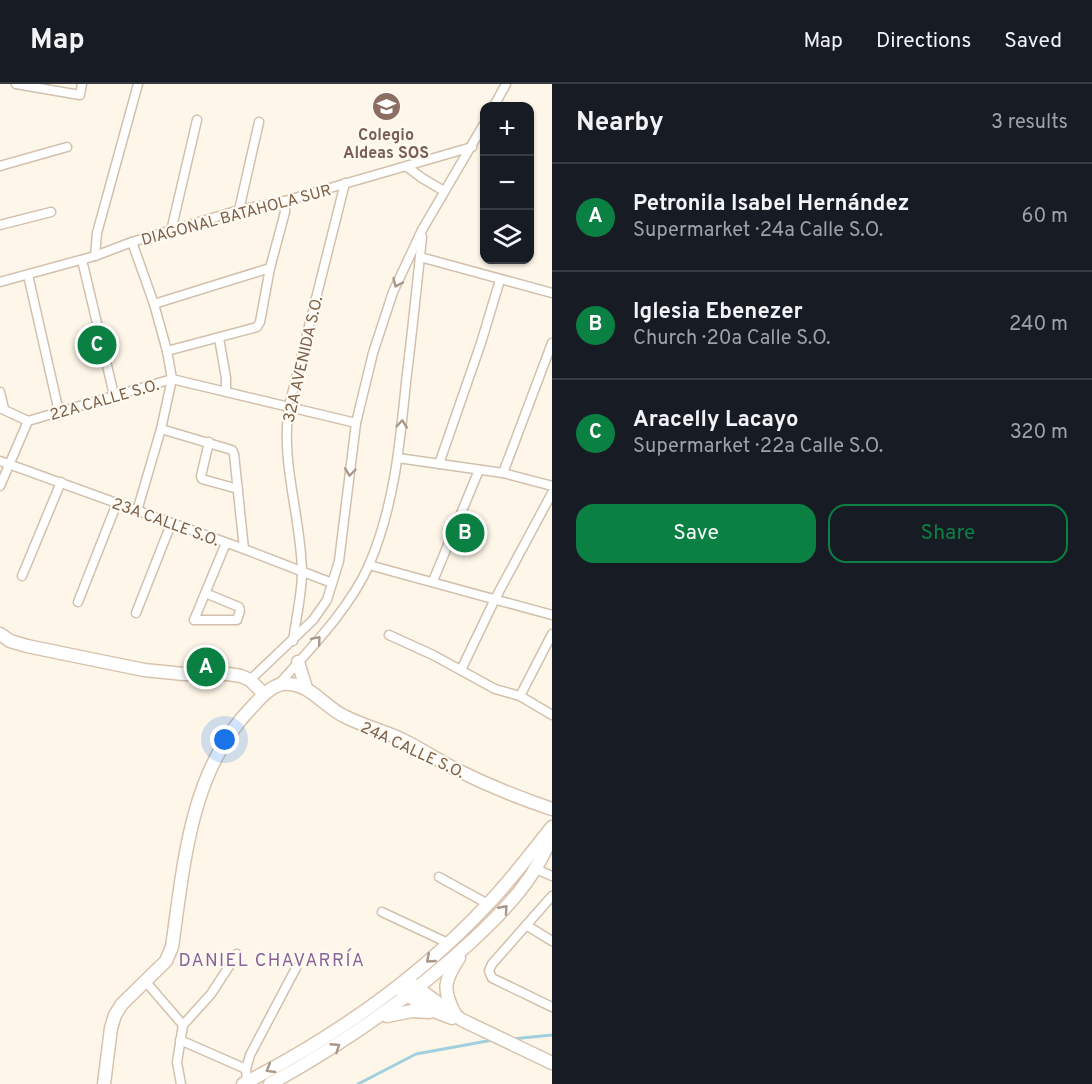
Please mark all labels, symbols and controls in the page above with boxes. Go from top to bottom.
text: Map [30,23,85,59]
text: Map [803,28,843,55]
text: Directions [876,28,971,55]
text: Saved [1004,28,1062,55]
school or university icon: Colegio Aldeas SOS [370,90,402,122]
map controls [480,102,534,264]
button: + [480,102,534,156]
text: Nearby [576,107,664,140]
text: 3 results [991,110,1068,136]
place label: Colegio Aldeas SOS [343,126,429,164]
button: − [480,156,534,210]
street label: DIAGONAL BATAHOLA SUR [139,181,334,251]
text: Petronila Isabel Hernández [633,191,910,218]
text: A [588,204,603,230]
text: 60 m [1022,204,1068,230]
button: layers [480,210,534,264]
text: Supermarket · 24a Calle S.O. [633,218,883,244]
one-way arrow [393,277,405,288]
street label: 32A AVENIDA S.O. [280,294,328,424]
text: Iglesia Ebenezer [633,299,803,326]
text: B [589,312,602,338]
text: 240 m [1009,312,1068,338]
pin: C [78,322,116,368]
text: Church · 20a Calle S.O. [633,326,831,352]
street label: 22A CALLE S.O. [48,376,162,426]
text: Aracelly Lacayo [633,407,798,434]
one-way arrow [395,419,408,428]
text: C [589,420,602,446]
text: 320 m [1010,420,1068,446]
text: Supermarket · 22a Calle S.O. [633,434,883,460]
one-way arrow [344,467,357,476]
street label: 23A CALLE S.O. [109,494,222,552]
button: Save [576,504,816,563]
button: Share [828,504,1068,563]
pin: B [446,510,484,556]
one-way arrow [309,636,320,647]
pin: A [186,644,226,690]
street label: 24A CALLE S.O. [357,718,467,784]
your location [210,725,239,754]
one-way arrow [497,906,508,916]
district label: DANIEL CHAVARRÍA [179,948,365,973]
one-way arrow [426,952,437,963]
one-way arrow [330,1042,340,1054]
one-way arrow [266,1062,276,1073]

